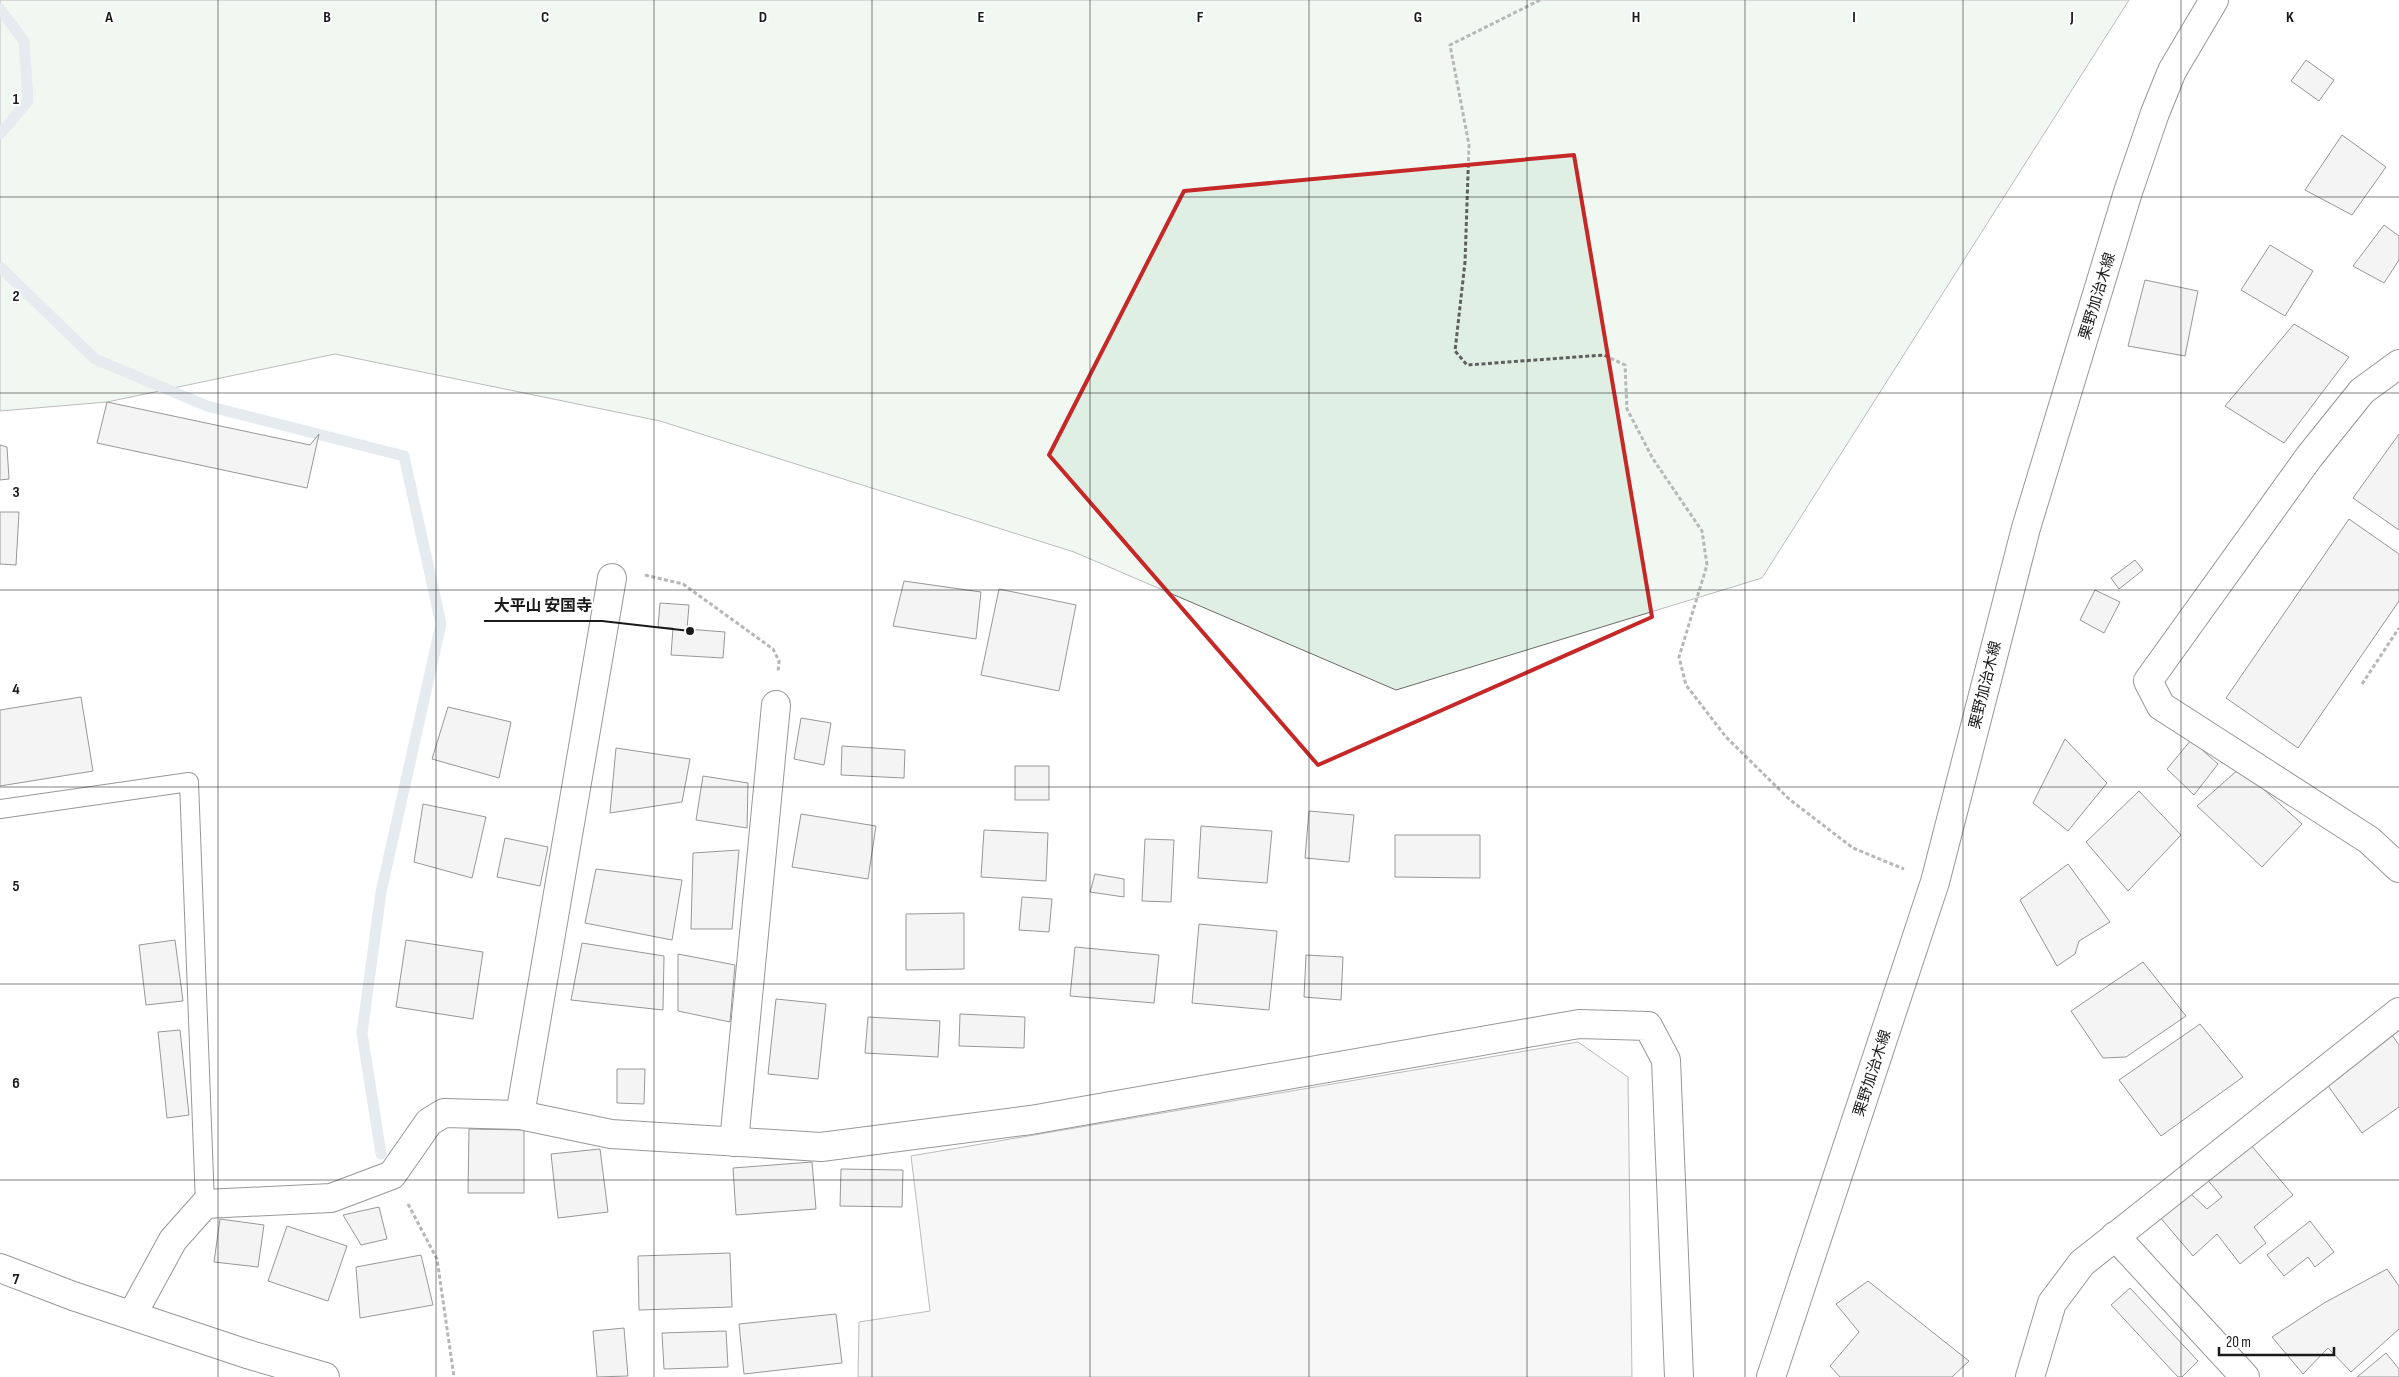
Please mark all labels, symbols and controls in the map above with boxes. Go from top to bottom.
text: A [104,8,113,27]
text: B [323,8,331,27]
text: C [541,8,549,27]
text: D [759,8,767,27]
text: E [978,8,985,27]
text: F [1197,8,1204,27]
text: G [1414,8,1422,27]
text: H [1632,8,1640,27]
text: I [1852,8,1856,27]
text: J [2069,8,2074,27]
text: K [2286,8,2294,27]
text: 1 [13,90,20,109]
street label: 栗野加治木線 [2075,250,2120,342]
text: 2 [12,287,20,306]
text: 3 [12,483,20,502]
callout: 大平山 安国寺 [484,590,602,621]
text: 大平山 安国寺 [494,597,592,616]
street label: 栗野加治木線 [1965,639,2006,731]
text: 4 [12,680,20,699]
text: 5 [12,877,20,896]
street label: 栗野加治木線 [1850,1027,1895,1119]
text: 6 [12,1074,20,1093]
text: 7 [13,1270,20,1289]
scale bar [2219,1324,2334,1356]
text: 20 m [2226,1333,2251,1352]

